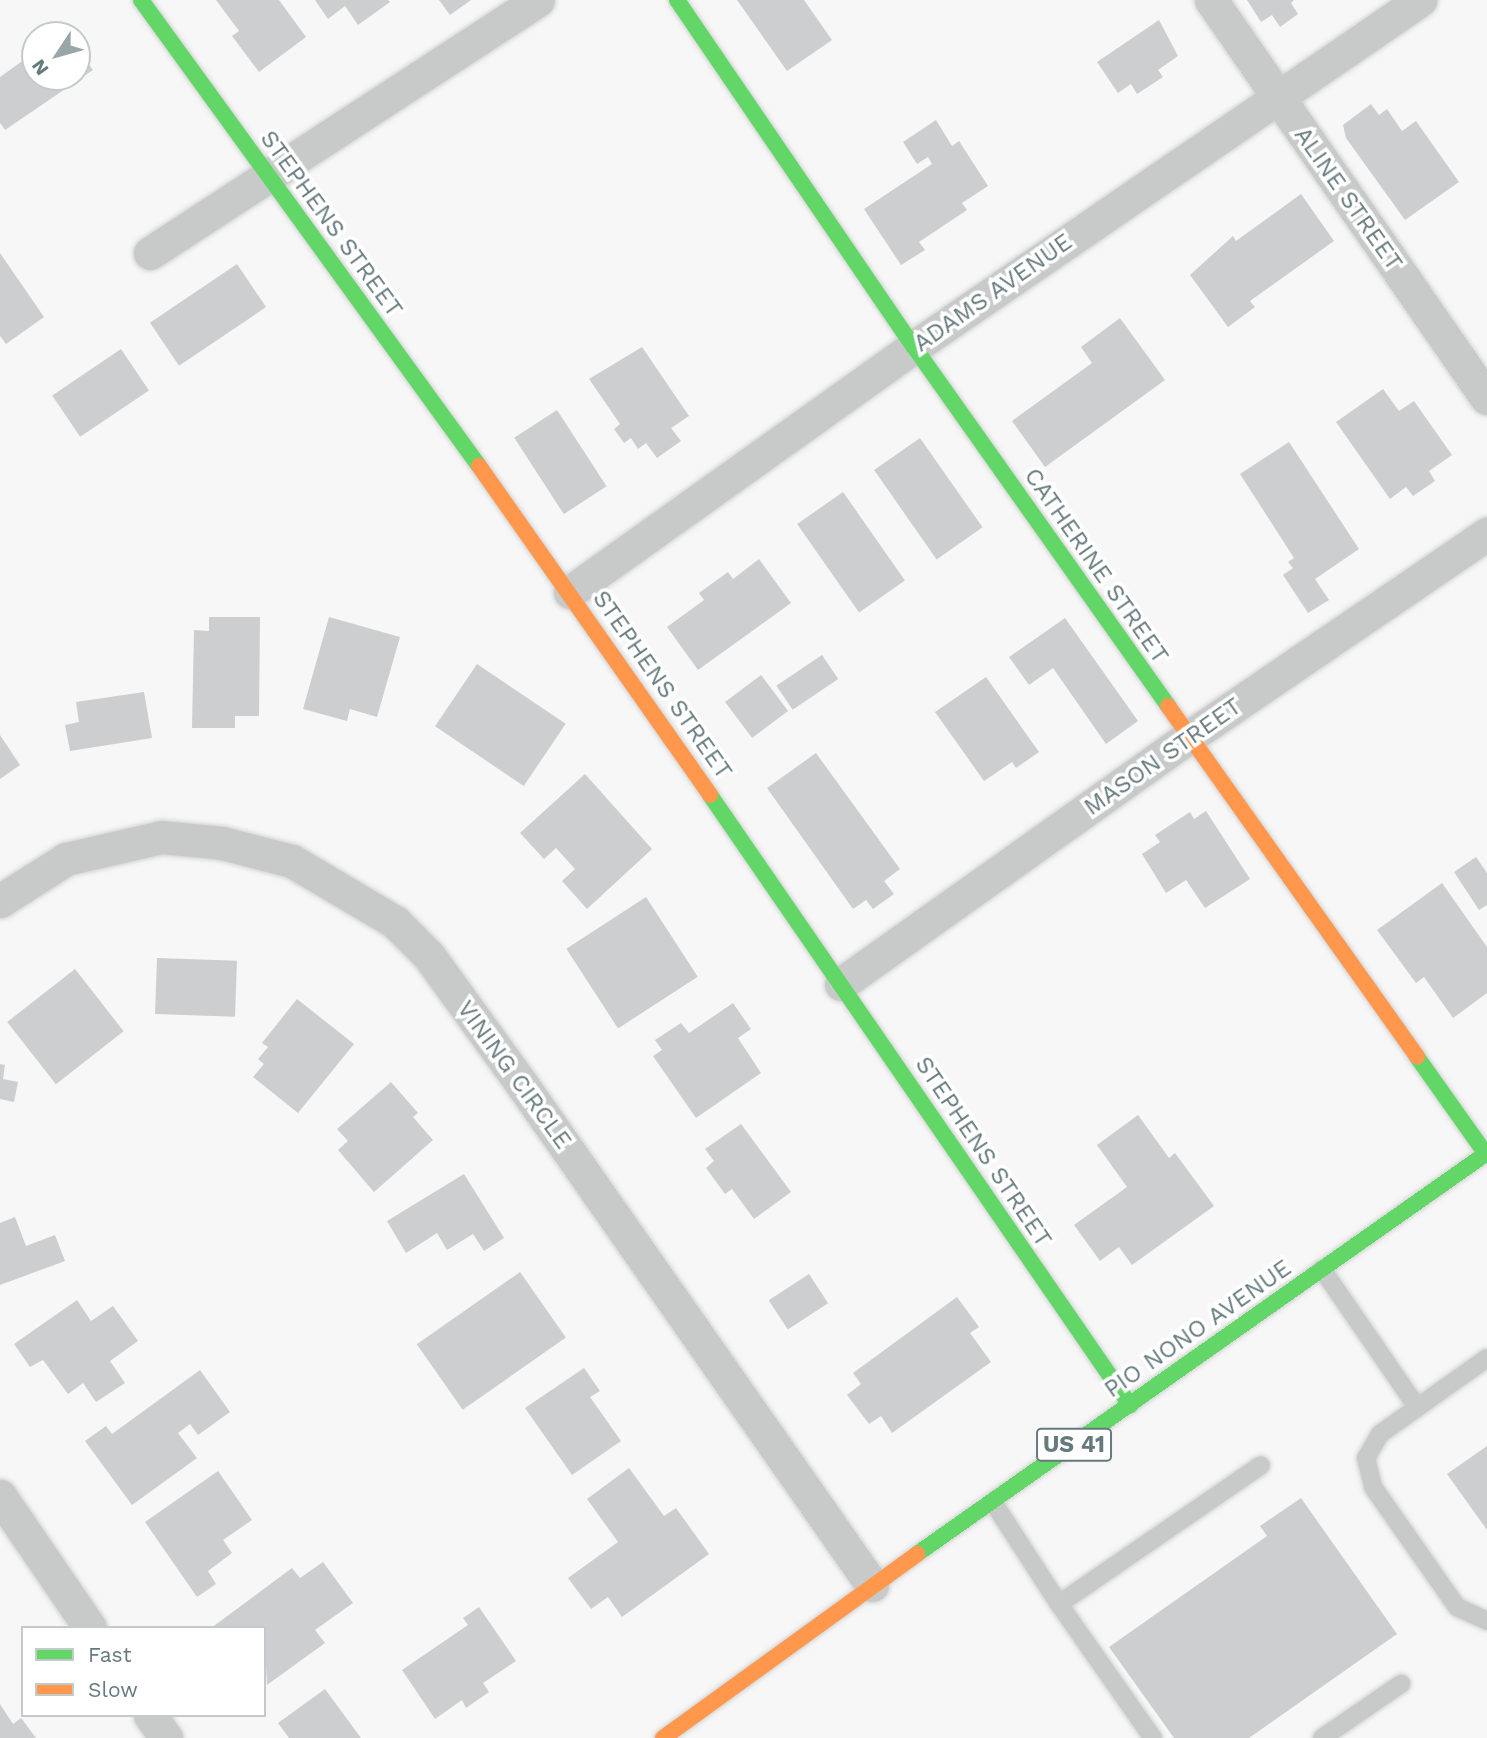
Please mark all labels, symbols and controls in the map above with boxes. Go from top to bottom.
north arrow [21,21,91,91]
text: N [27,55,54,80]
street label: ALINE STREET [1288,122,1408,276]
street label: STEPHENS STREET [254,125,408,323]
street label: ADAMS AVENUE [908,227,1078,359]
street label: CATHERINE STREET [1018,463,1174,669]
street label: STEPHENS STREET [586,585,738,785]
street label: MASON STREET [1079,692,1247,822]
street label: VINING CIRCLE [451,995,577,1155]
street label: STEPHENS STREET [909,1051,1057,1253]
street label: PIO NONO AVENUE [1099,1253,1297,1405]
road number: US 41 [1036,1426,1112,1464]
legend [21,1626,266,1717]
text: Fast [88,1642,132,1667]
text: Slow [88,1677,138,1702]

